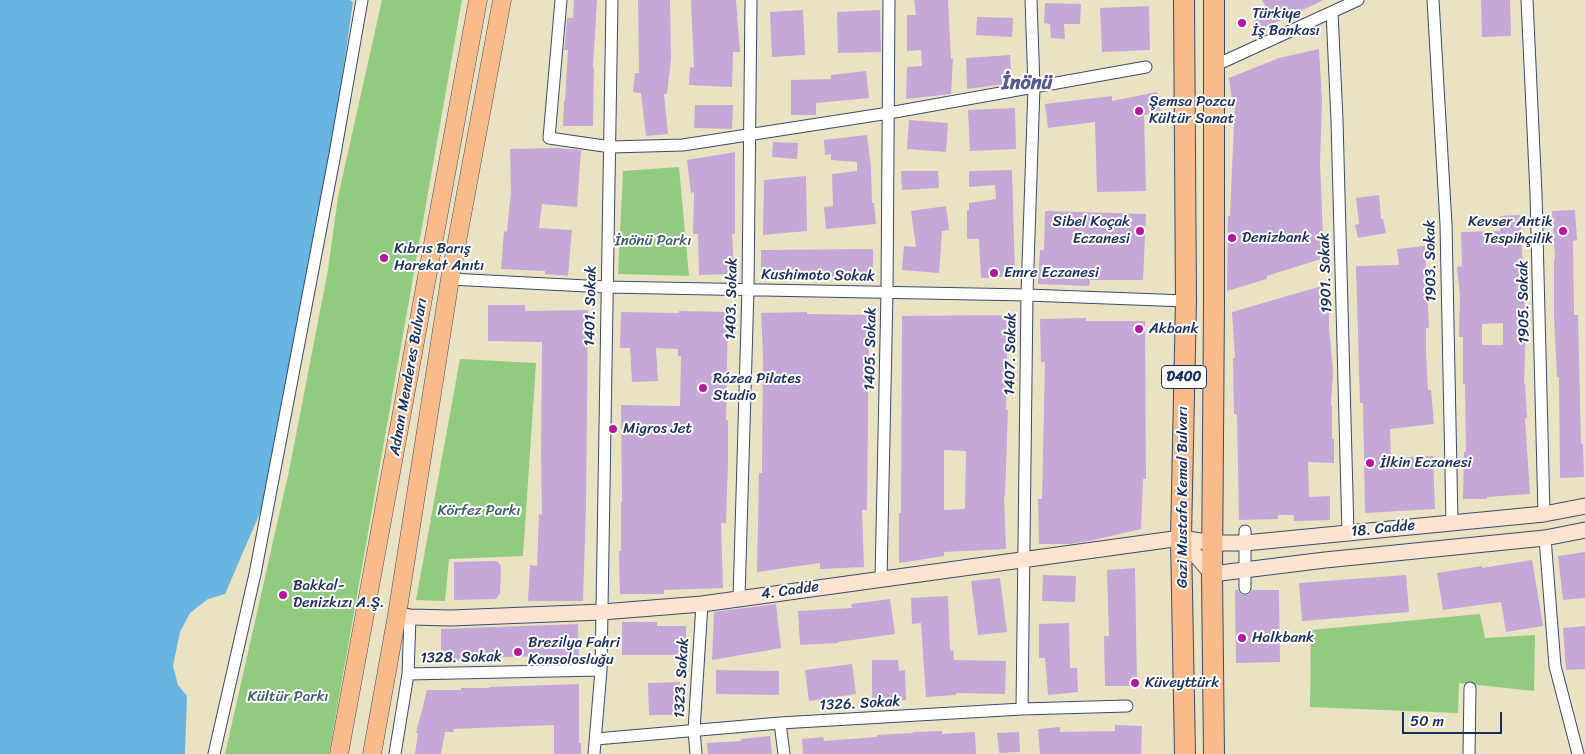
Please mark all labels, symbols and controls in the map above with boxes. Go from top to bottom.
place label: Türkiye İş Bankası [1252,5,1320,40]
marker: Türkiye İş Bankası [1236,17,1248,29]
district label: İnönü [1002,72,1052,96]
place label: Şemsa Pozcu Kültür Sanat [1149,93,1235,128]
marker: Şemsa Pozcu Kültür Sanat [1133,105,1145,117]
place label: Sibel Koçak Eczanesi [1053,213,1130,248]
place label: Kevser Antik Tespihçilik [1468,213,1553,248]
street label: 1903. Sokak [1421,220,1441,302]
marker: Sibel Koçak Eczanesi [1134,225,1146,237]
marker: Kevser Antik Tespihçilik [1557,225,1569,237]
place label: Denizbank [1242,229,1310,247]
park label: İnönü Parkı [615,232,691,250]
marker: Denizbank [1226,232,1238,244]
street label: 1901. Sokak [1316,232,1336,314]
place label: Kıbrıs Barış Harekat Anıtı [394,240,484,275]
marker: Kıbrıs Barış Harekat Anıtı [378,252,390,264]
street label: 1403. Sokak [722,258,742,340]
street label: 1905. Sokak [1514,260,1534,344]
place label: Emre Eczanesi [1004,264,1099,282]
street label: 1401. Sokak [581,266,601,346]
street label: Kushimoto Sokak [761,266,875,286]
marker: Emre Eczanesi [988,267,1000,279]
street label: Adnan Menderes Bulvarı [386,297,432,457]
street label: 1405. Sokak [861,307,881,391]
street label: 1407. Sokak [1001,312,1021,396]
place label: Akbank [1149,320,1198,338]
marker: Akbank [1133,323,1145,335]
road number: D400 [1162,366,1206,388]
place label: Rózea Pilates Studio [713,370,801,405]
marker: Rózea Pilates Studio [697,382,709,394]
street label: Gazi Mustafa Kemal Bulvarı [1174,406,1192,588]
place label: Migros Jet [623,420,692,438]
marker: Migros Jet [607,423,619,435]
place label: İlkin Eczanesi [1380,454,1472,472]
marker: İlkin Eczanesi [1364,457,1376,469]
park label: Körfez Parkı [437,502,521,520]
street label: 18. Cadde [1350,517,1416,541]
place label: Bakkal- Denizkızı A.Ş. [293,577,385,612]
street label: 4. Cadde [760,578,820,604]
marker: Bakkal- Denizkızı A.Ş. [277,589,289,601]
place label: Halkbank [1252,629,1314,647]
marker: Halkbank [1236,632,1248,644]
place label: Brezilya Fahri Konsolosluğu [528,634,620,669]
street label: 1323. Sokak [671,637,693,719]
marker: Brezilya Fahri Konsolosluğu [512,646,524,658]
street label: 1328. Sokak [420,648,502,668]
place label: Küveyttürk [1145,674,1219,692]
marker: Küveyttürk [1129,677,1141,689]
park label: Kültür Parkı [248,688,328,706]
street label: 1326. Sokak [819,693,901,715]
scale bar [1405,702,1505,734]
text: 50 m [1410,708,1444,734]

